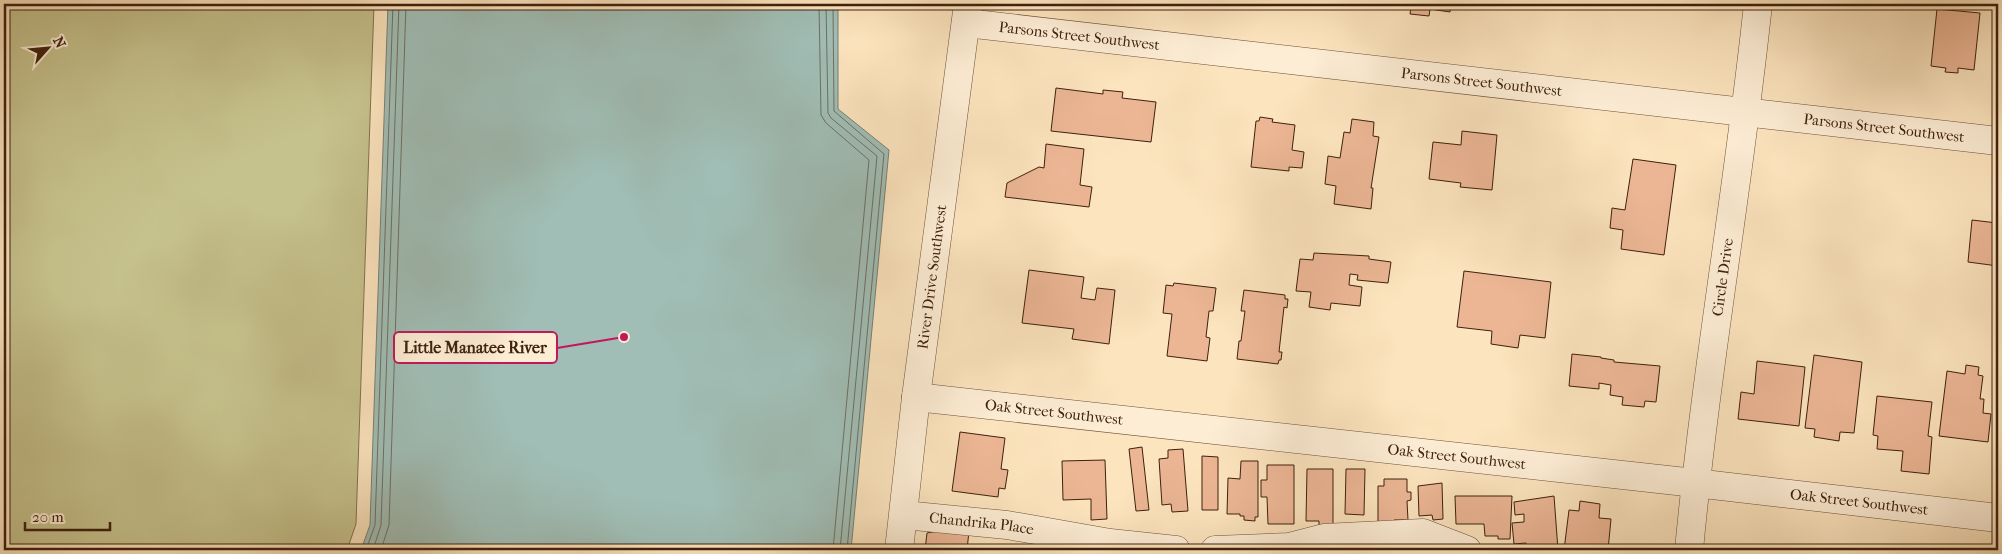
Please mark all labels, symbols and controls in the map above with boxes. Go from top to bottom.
street label: Parsons Street Southwest [998,18,1161,54]
north arrow [22,22,72,72]
text: N [49,34,69,51]
street label: Parsons Street Southwest [1400,64,1564,100]
street label: Parsons Street Southwest [1803,110,1966,146]
street label: River Drive Southwest [913,203,950,350]
street label: Circle Drive [1708,236,1737,317]
callout: Little Manatee River [394,332,557,363]
text: Little Manatee River [403,338,548,357]
street label: Oak Street Southwest [984,396,1125,429]
street label: Oak Street Southwest [1387,440,1527,473]
street label: Oak Street Southwest [1789,485,1930,519]
scale bar [25,499,110,531]
text: 20 m [32,508,64,526]
street label: Chandrika Place [928,508,1036,539]

